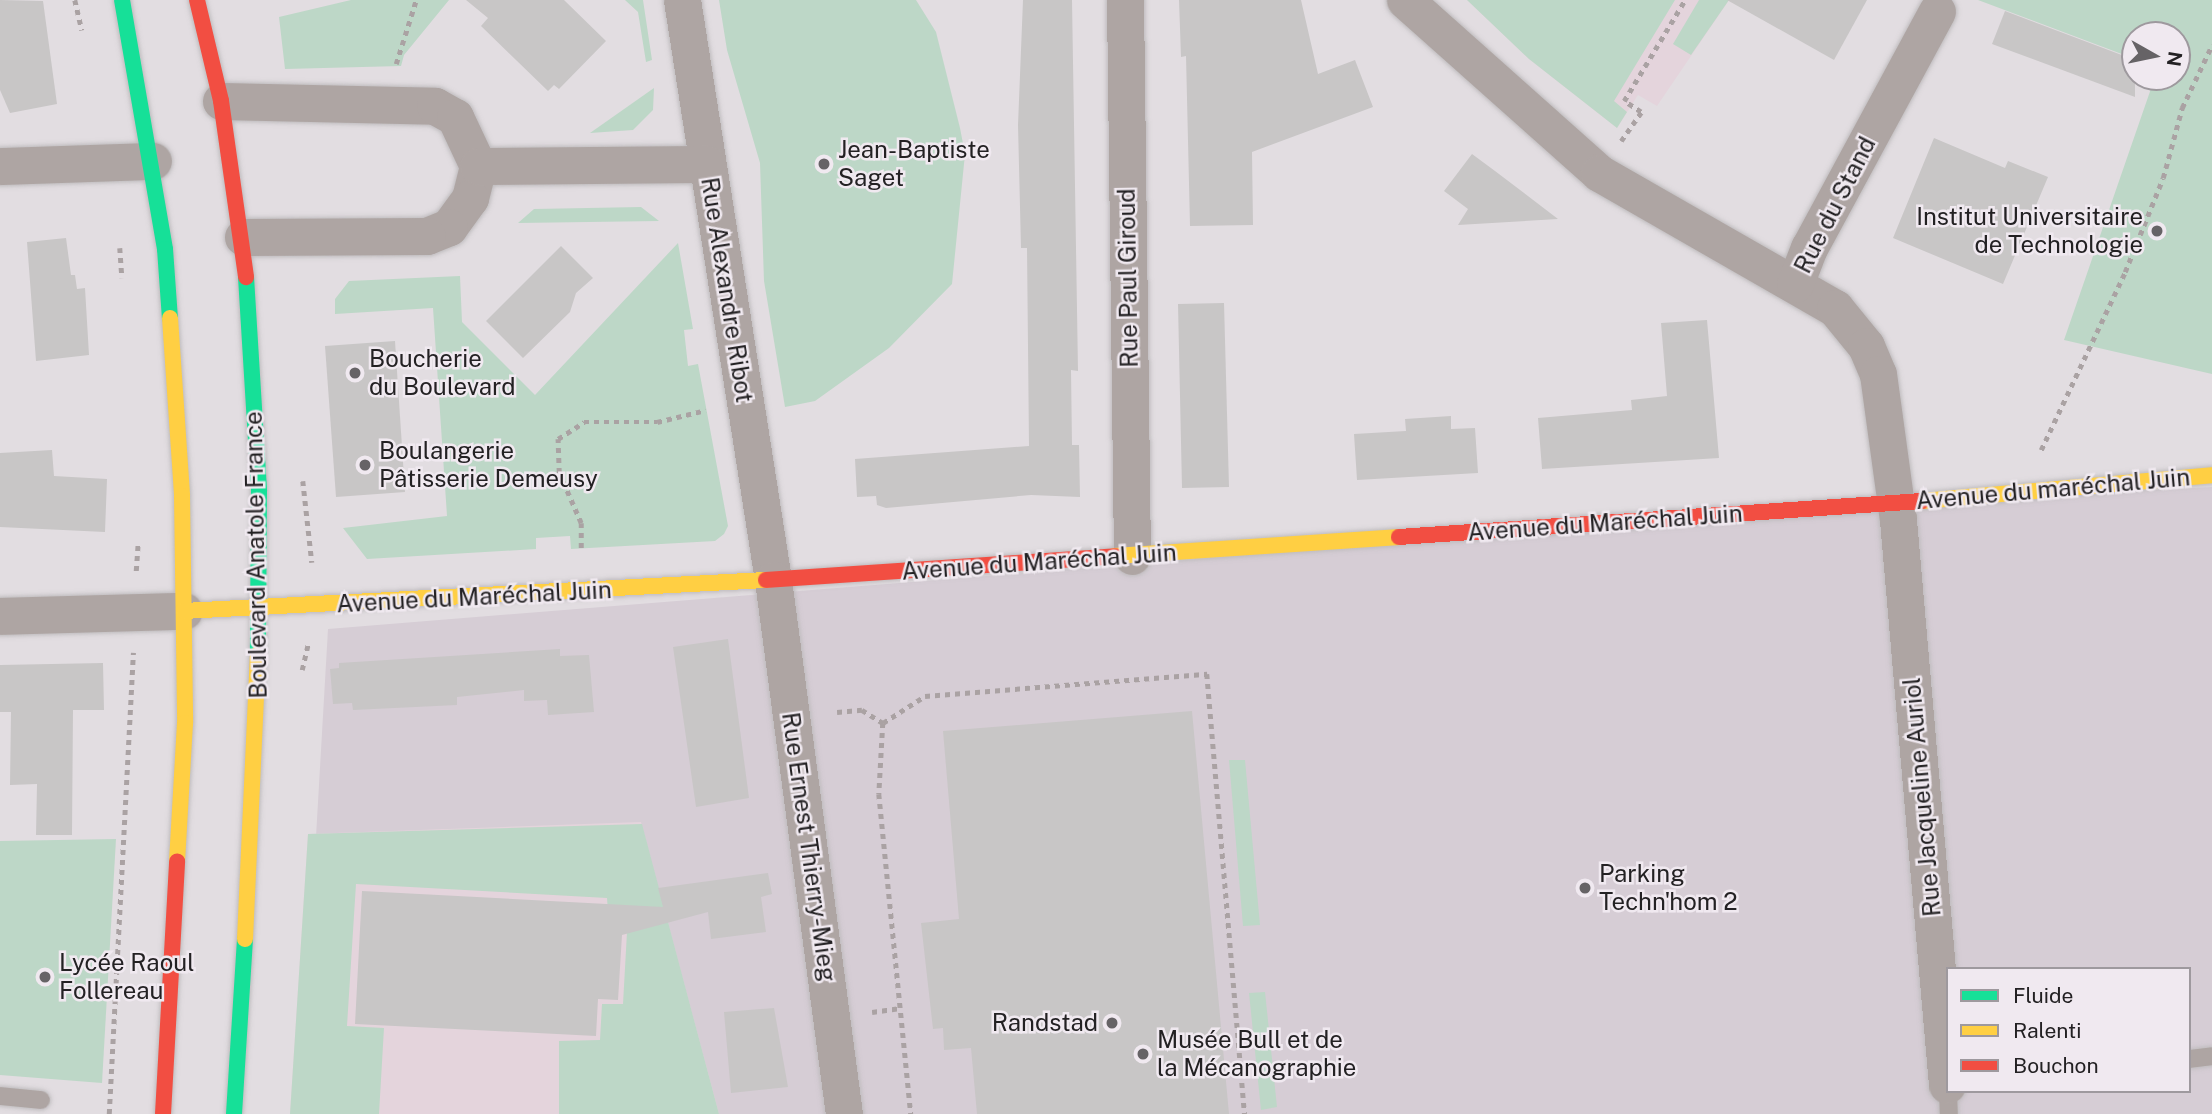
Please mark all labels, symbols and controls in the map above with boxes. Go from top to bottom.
north arrow [2121,21,2191,91]
text: N [2163,50,2187,68]
street label: Rue du Stand [1788,132,1882,278]
place label: Jean-Baptiste Saget [838,136,990,192]
marker: Jean-Baptiste Saget [816,156,832,172]
street label: Rue Alexandre Ribot [695,175,759,405]
street label: Rue Paul Giroud [1112,188,1144,368]
place label: Institut Universitaire de Technologie [1916,203,2143,259]
marker: Institut Universitaire de Technologie [2149,223,2165,239]
place label: Boucherie du Boulevard [369,345,515,401]
marker: Boucherie du Boulevard [347,365,363,381]
street label: Boulevard Anatole France [239,411,273,699]
place label: Boulangerie Pâtisserie Demeusy [379,437,598,493]
marker: Boulangerie Pâtisserie Demeusy [357,457,373,473]
street label: Avenue du maréchal Juin [1915,463,2191,515]
street label: Avenue du Maréchal Juin [1466,499,1744,547]
street label: Avenue du Maréchal Juin [900,538,1178,586]
street label: Avenue du Maréchal Juin [335,575,613,619]
street label: Rue Jacqueline Auriol [1897,676,1947,918]
street label: Rue Ernest Thierry-Mieg [776,710,842,984]
place label: Parking Techn'hom 2 [1599,860,1738,916]
marker: Parking Techn'hom 2 [1577,880,1593,896]
place label: Lycée Raoul Follereau [59,949,195,1005]
legend [1946,967,2191,1093]
marker: Lycée Raoul Follereau [37,969,53,985]
text: Fluide [2013,983,2073,1008]
place label: Randstad [992,1009,1098,1037]
marker: Randstad [1104,1015,1120,1031]
text: Ralenti [2013,1018,2081,1043]
place label: Musée Bull et de la Mécanographie [1157,1026,1356,1082]
marker: Musée Bull et de la Mécanographie [1135,1046,1151,1062]
text: Bouchon [2013,1053,2099,1078]

